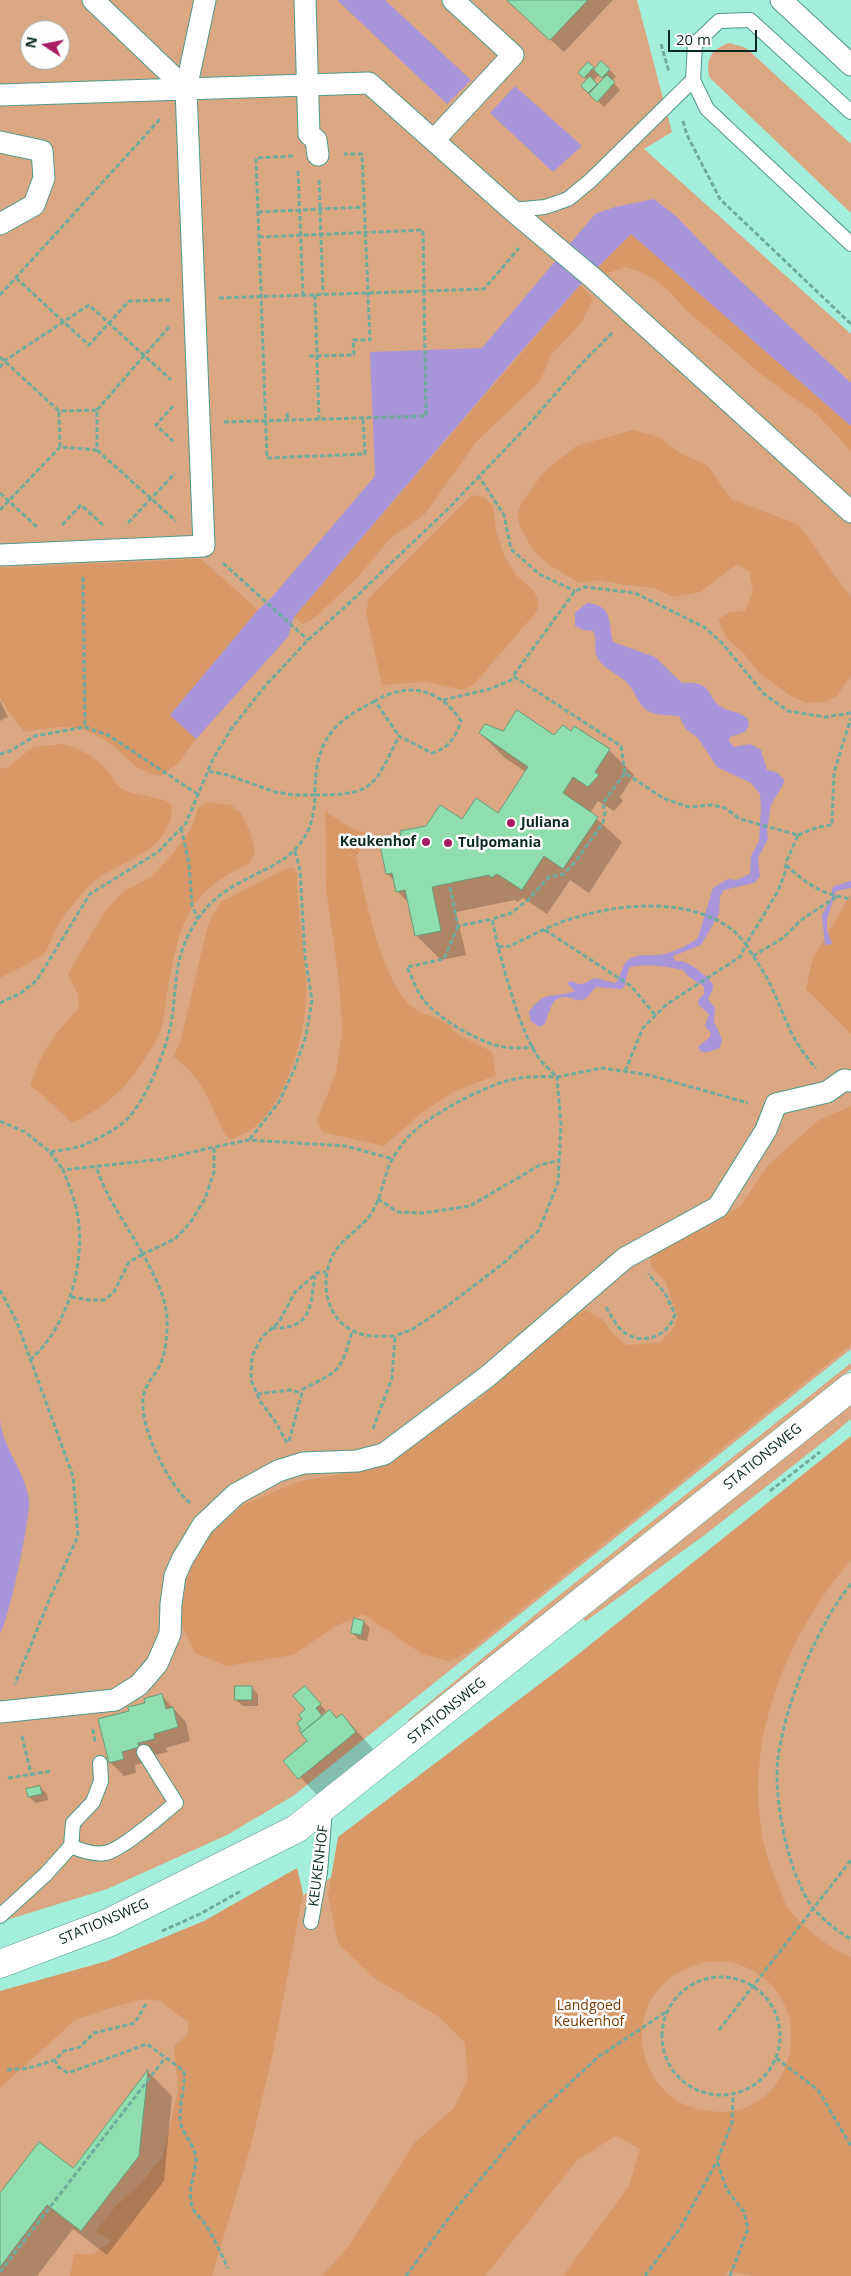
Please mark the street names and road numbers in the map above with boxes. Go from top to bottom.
street label: STATIONSWEG [720,1420,806,1494]
street label: STATIONSWEG [404,1674,490,1748]
street label: KEUKENHOF [306,1824,332,1908]
street label: STATIONSWEG [57,1896,151,1948]

